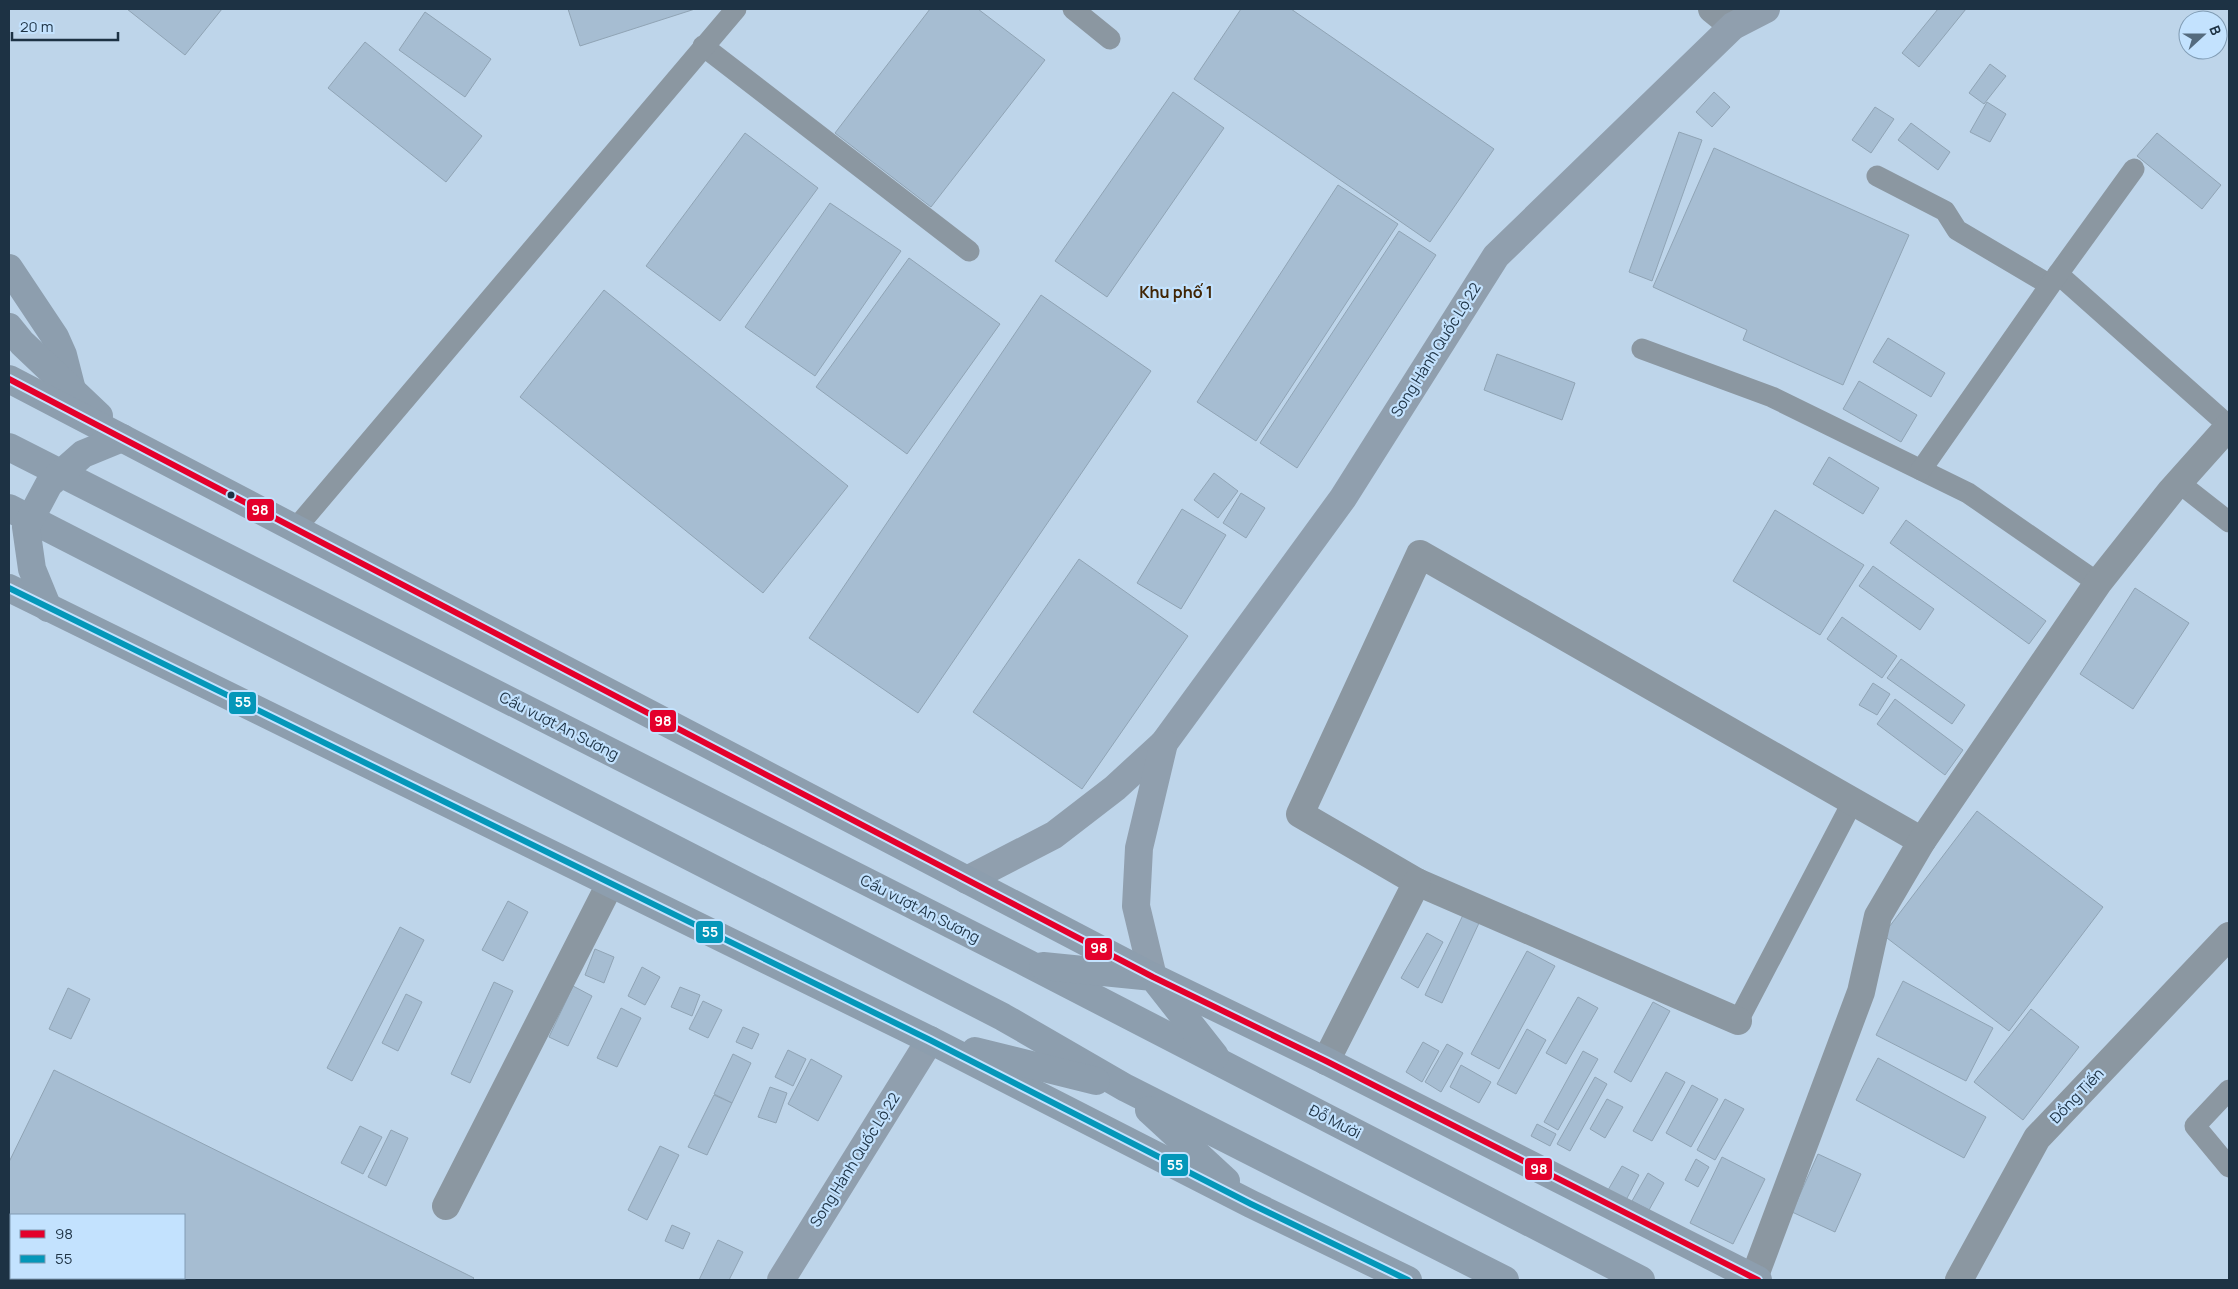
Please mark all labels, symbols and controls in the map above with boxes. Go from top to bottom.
scale bar [12,10,119,42]
north arrow [2178,10,2228,60]
text: 20 m [20,16,53,37]
text: B [2205,23,2226,38]
street label: Song Hành Quốc Lộ 22 [1386,278,1486,421]
district label: Khu phố 1 [1139,281,1213,303]
unlabelled marker [226,490,236,500]
line badge: 98 [246,498,275,522]
text: 98 [251,500,269,519]
street label: Cầu vượt An Sương [496,686,623,765]
line badge: 55 [228,691,257,715]
text: 55 [235,692,251,711]
line badge: 98 [649,709,677,733]
text: 98 [654,711,672,730]
street label: Cầu vượt An Sương [857,869,984,948]
line badge: 55 [695,920,724,944]
text: 55 [702,922,718,941]
line badge: 98 [1084,937,1113,961]
text: 98 [1090,938,1108,957]
street label: Đồng Tiến [2045,1063,2108,1128]
street label: Song Hành Quốc Lộ 22 [805,1088,905,1231]
street label: Đỗ Mười [1306,1099,1365,1144]
line badge: 55 [1160,1153,1189,1177]
text: 55 [1167,1155,1183,1174]
line badge: 98 [1524,1157,1553,1181]
text: 98 [1530,1159,1548,1178]
legend [10,1214,185,1279]
text: 98 [55,1223,73,1244]
text: 55 [55,1248,72,1269]

